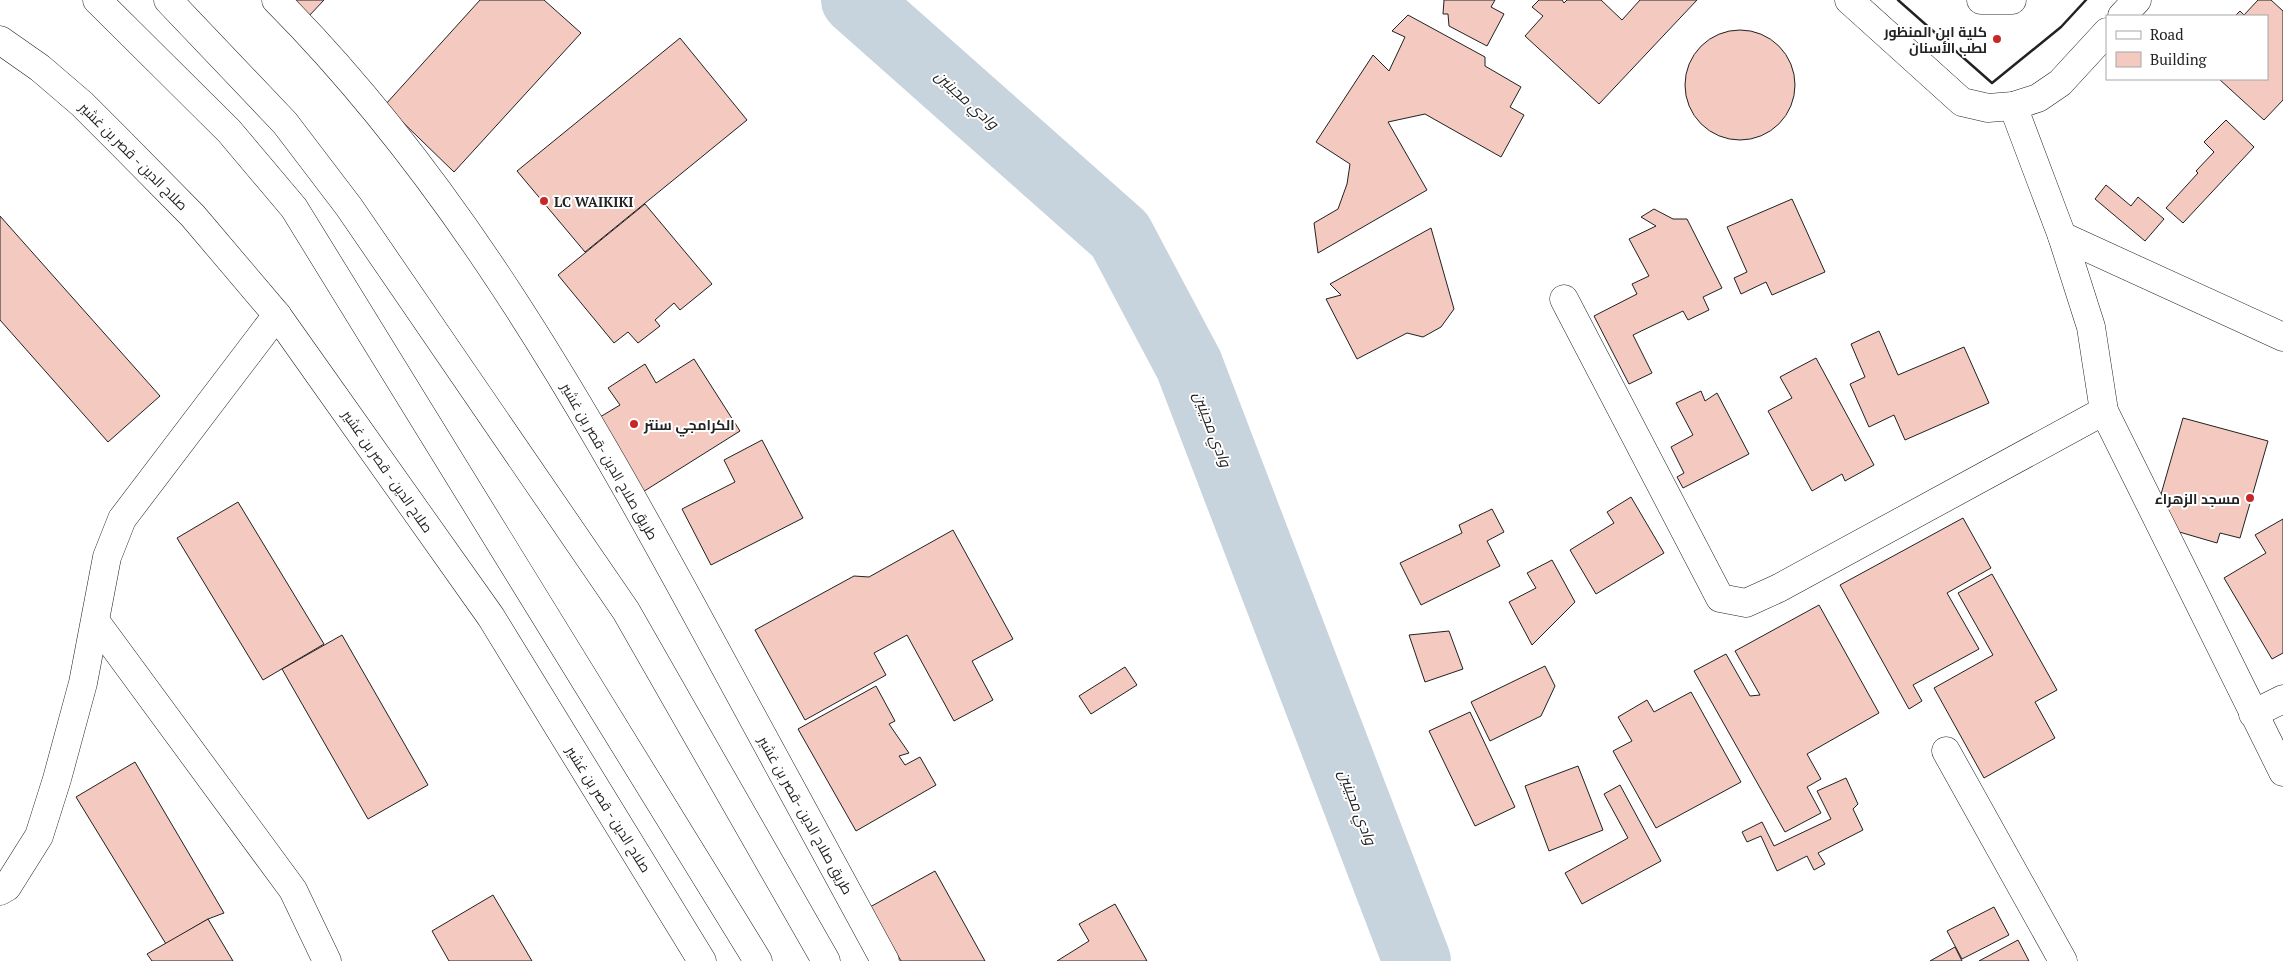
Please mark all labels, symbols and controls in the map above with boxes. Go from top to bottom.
legend [2106,15,2268,80]
place label: كلية ابن المنظور لطب الأسنان [1883,22,1987,57]
text: Road [2150,24,2183,44]
marker: كلية ابن المنظور لطب الأسنان [1991,33,2003,45]
text: Building [2150,49,2208,69]
water label: وادي مجينين [929,65,1004,136]
street label: صلاح الدين - قصر بن غشير [75,97,192,214]
place label: LC WAIKIKI [554,192,634,211]
marker: LC WAIKIKI [538,195,550,207]
street label: طريق صلاح الدين -قصر بن غشير [557,378,663,543]
water label: وادي مجينين [1187,389,1237,471]
street label: صلاح الدين - قصر بن غشير [338,405,438,536]
place label: الكرامجي سنتر [643,415,735,437]
marker: الكرامجي سنتر [628,418,640,430]
place label: مسجد الزهراء [2155,489,2240,508]
marker: مسجد الزهراء [2244,492,2256,504]
street label: طريق صلاح الدين -قصر بن غشير [754,732,858,898]
street label: صلاح الدين - قصر بن غشير [562,741,656,876]
water label: وادي مجينين [1332,767,1382,849]

